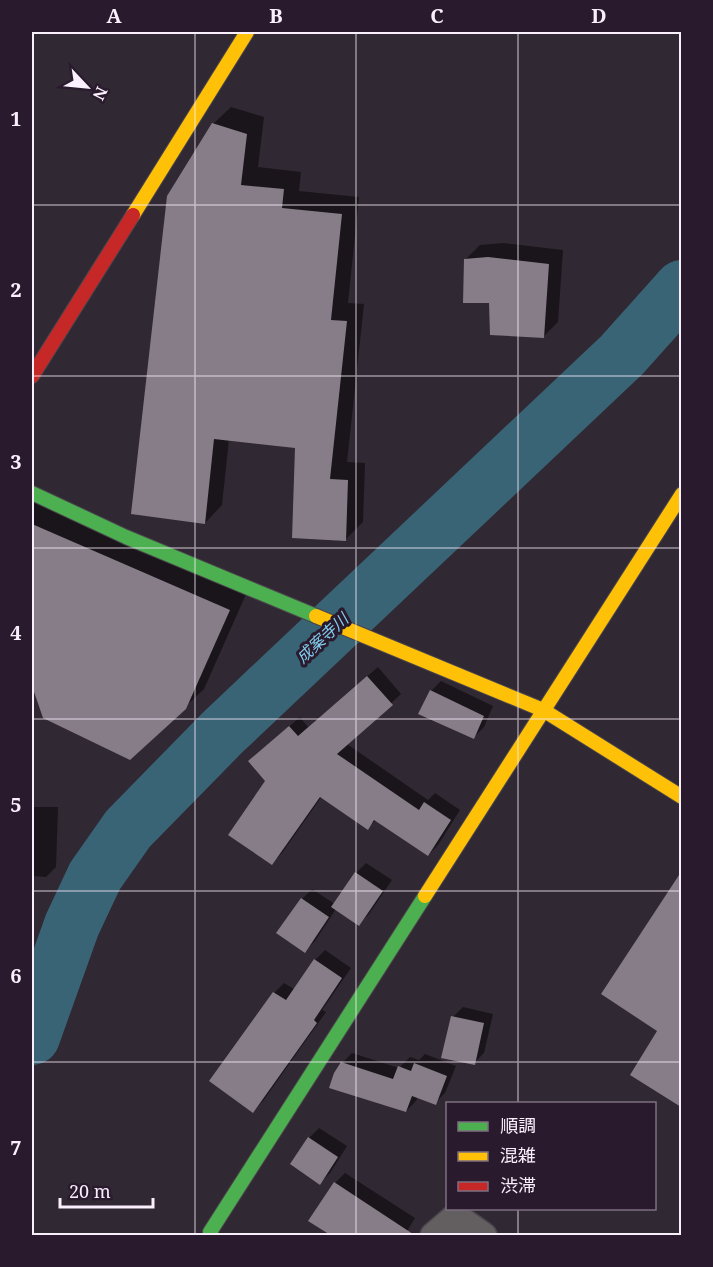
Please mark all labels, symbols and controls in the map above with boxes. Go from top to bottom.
text: A [106,2,122,29]
text: B [269,2,283,29]
text: C [430,2,444,29]
text: D [591,2,607,29]
north arrow [57,57,117,117]
text: N [88,83,113,104]
text: 1 [10,105,22,132]
text: 2 [10,276,22,303]
text: 3 [10,448,22,475]
water label: 成案寺川 [291,607,354,668]
text: 4 [10,619,22,646]
text: 5 [10,791,22,818]
text: 6 [10,962,22,989]
legend [446,1102,656,1210]
text: 順調 [500,1113,536,1137]
text: 7 [10,1134,22,1161]
text: 混雑 [500,1143,536,1167]
scale bar [60,1171,153,1209]
text: 渋滞 [500,1173,536,1197]
text: 20 m [69,1179,111,1203]

